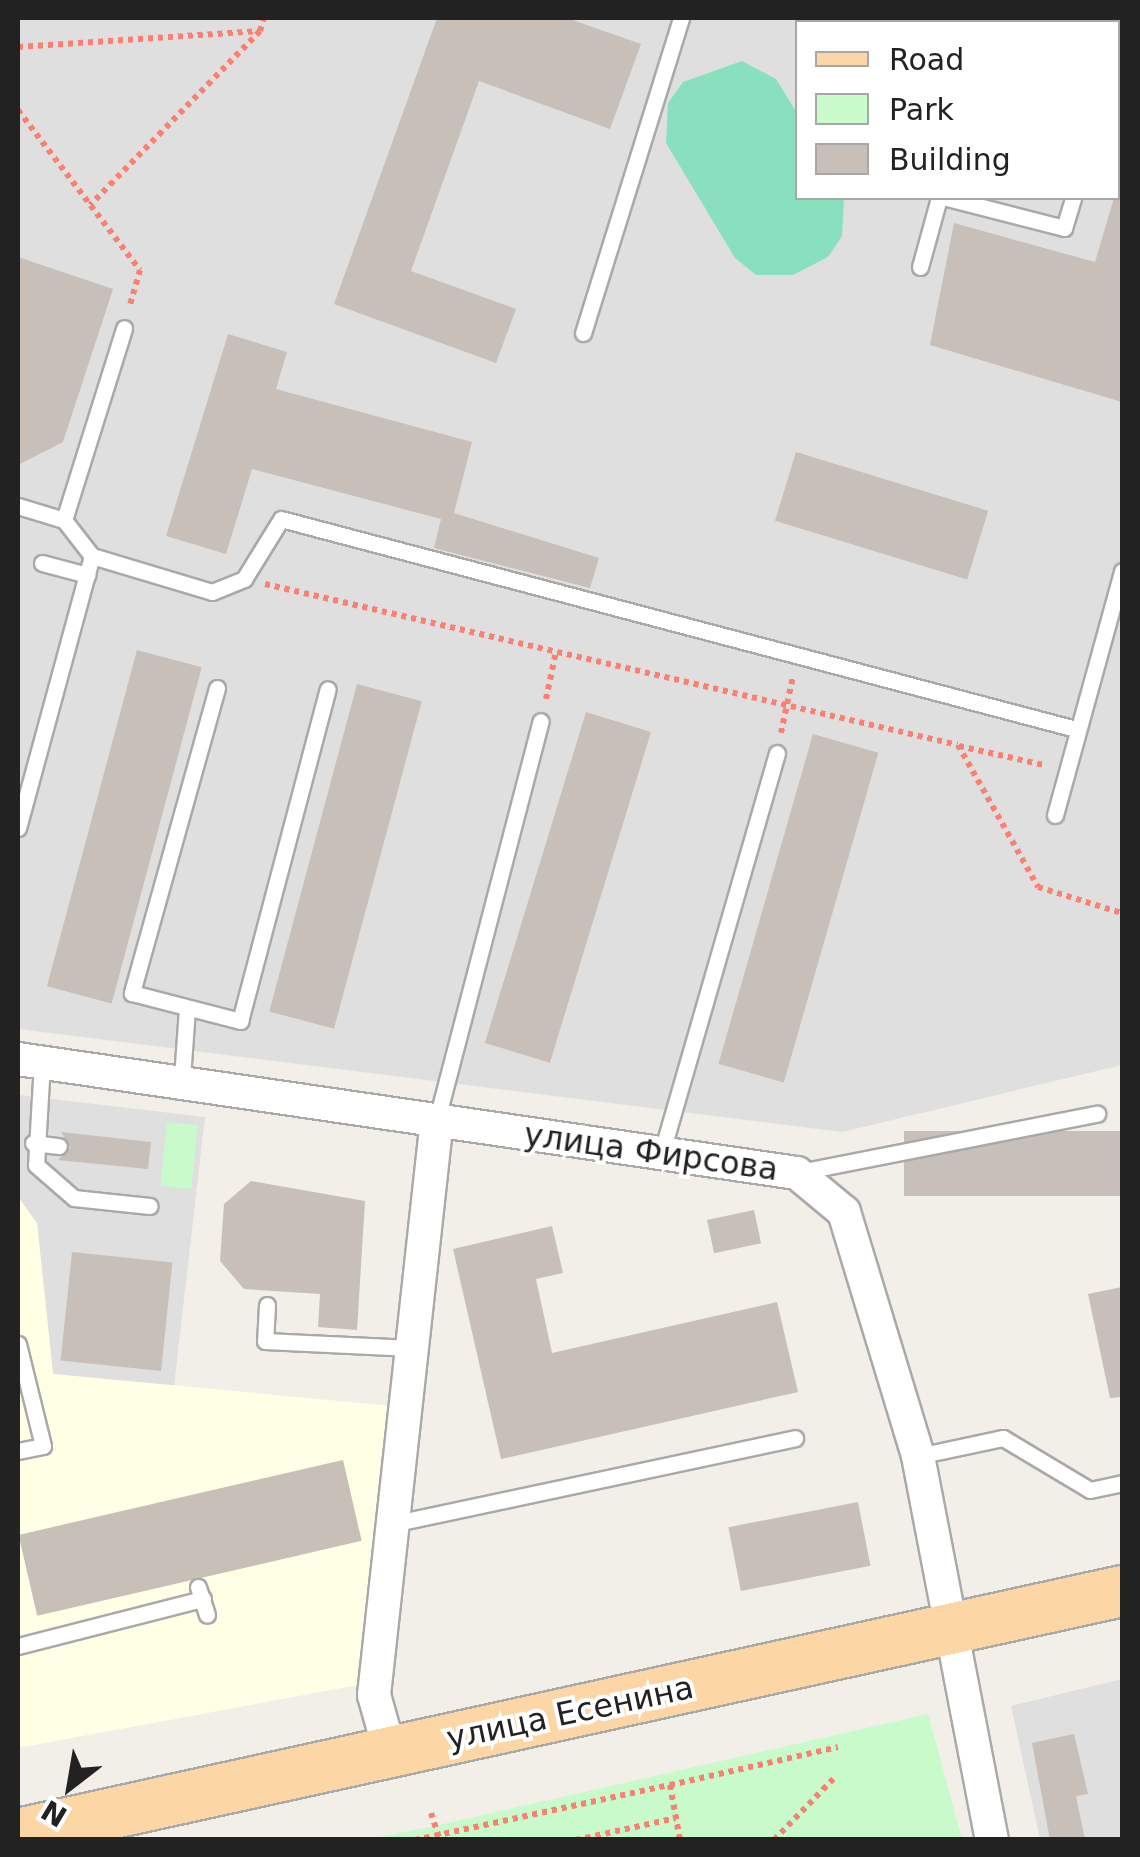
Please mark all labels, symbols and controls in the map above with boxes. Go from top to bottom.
legend [795,20,1120,200]
text: Road [889,42,964,77]
text: Park [889,92,954,127]
text: Building [889,142,1011,177]
street label: улица Фирсова [522,1115,780,1189]
street label: улица Есенина [443,1668,697,1758]
north arrow [20,1737,120,1837]
text: N [36,1793,73,1833]

